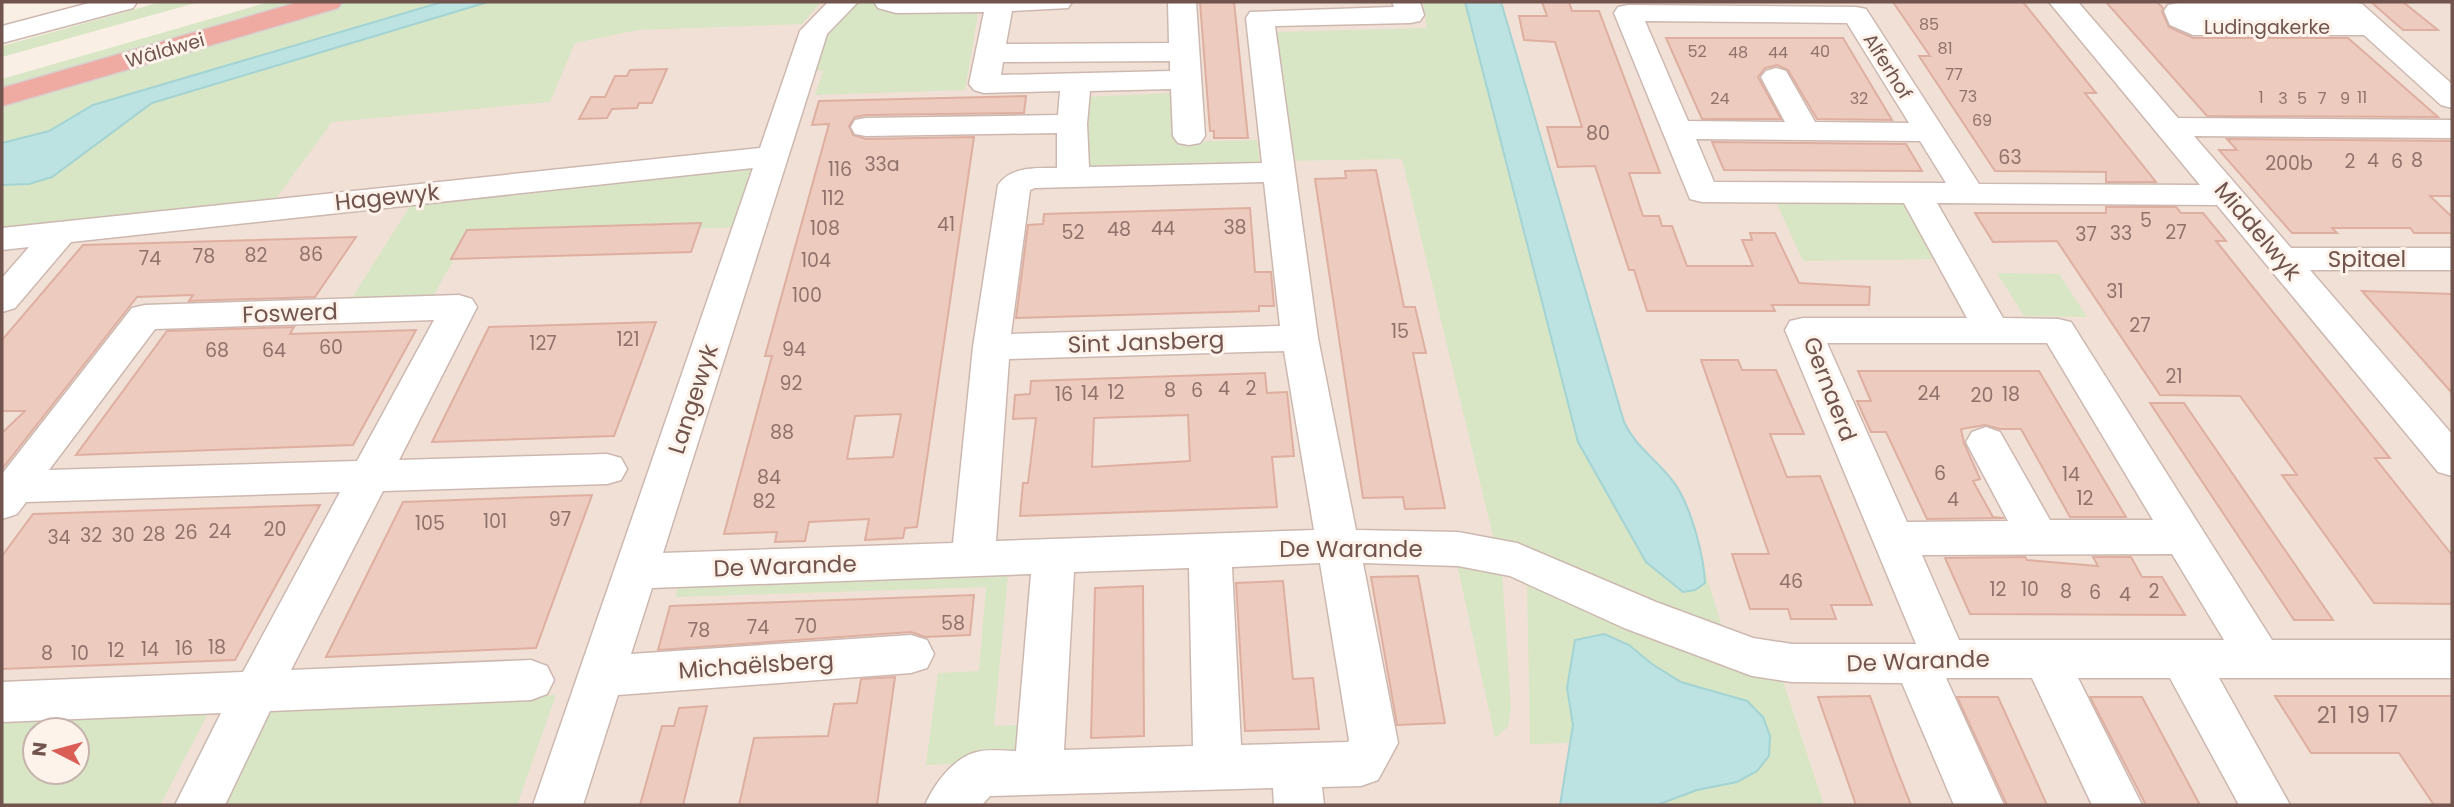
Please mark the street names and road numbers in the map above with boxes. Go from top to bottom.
street label: Ludingakerke [2204,14,2330,41]
street label: Wâldwei [123,26,208,75]
street label: Alferhof [1857,28,1918,104]
street label: Middelwyk [2207,175,2309,287]
street label: Hagewyk [333,176,441,218]
street label: Spitael [2328,243,2406,275]
street label: Foswerd [242,295,338,331]
street label: Sint Jansberg [1067,323,1225,361]
street label: Gernaerd [1795,332,1865,446]
street label: Langewyk [660,340,726,458]
street label: De Warande [1279,533,1423,565]
street label: De Warande [713,548,857,584]
street label: De Warande [1846,643,1990,679]
street label: Michaëlsberg [677,644,835,686]

